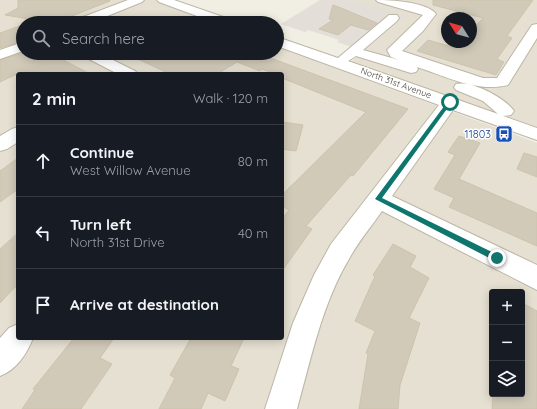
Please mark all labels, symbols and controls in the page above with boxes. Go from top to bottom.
north arrow [441,12,477,48]
search box [16,16,284,60]
icon: search [30,27,52,49]
text: Search here [62,29,145,48]
street label: North 31st Avenue [359,65,433,100]
text: 2 min [32,88,76,109]
text: Walk · 120 m [193,90,268,106]
route start [441,93,459,111]
bus stop icon: 11803 [494,124,514,144]
place label: 11803 [465,127,491,141]
text: Continue [70,143,134,162]
icon: ahead [32,150,54,172]
text: 80 m [238,153,268,169]
text: West Willow Avenue [70,162,191,178]
text: Turn left [70,215,132,234]
icon: left [32,222,54,244]
text: 40 m [238,225,268,241]
text: North 31st Drive [70,234,165,250]
route end [488,249,506,267]
map controls [489,289,525,397]
button: + [489,289,525,325]
icon: arrive [32,294,54,316]
text: Arrive at destination [70,295,219,314]
button: − [489,325,525,361]
button: layers [489,361,525,397]

